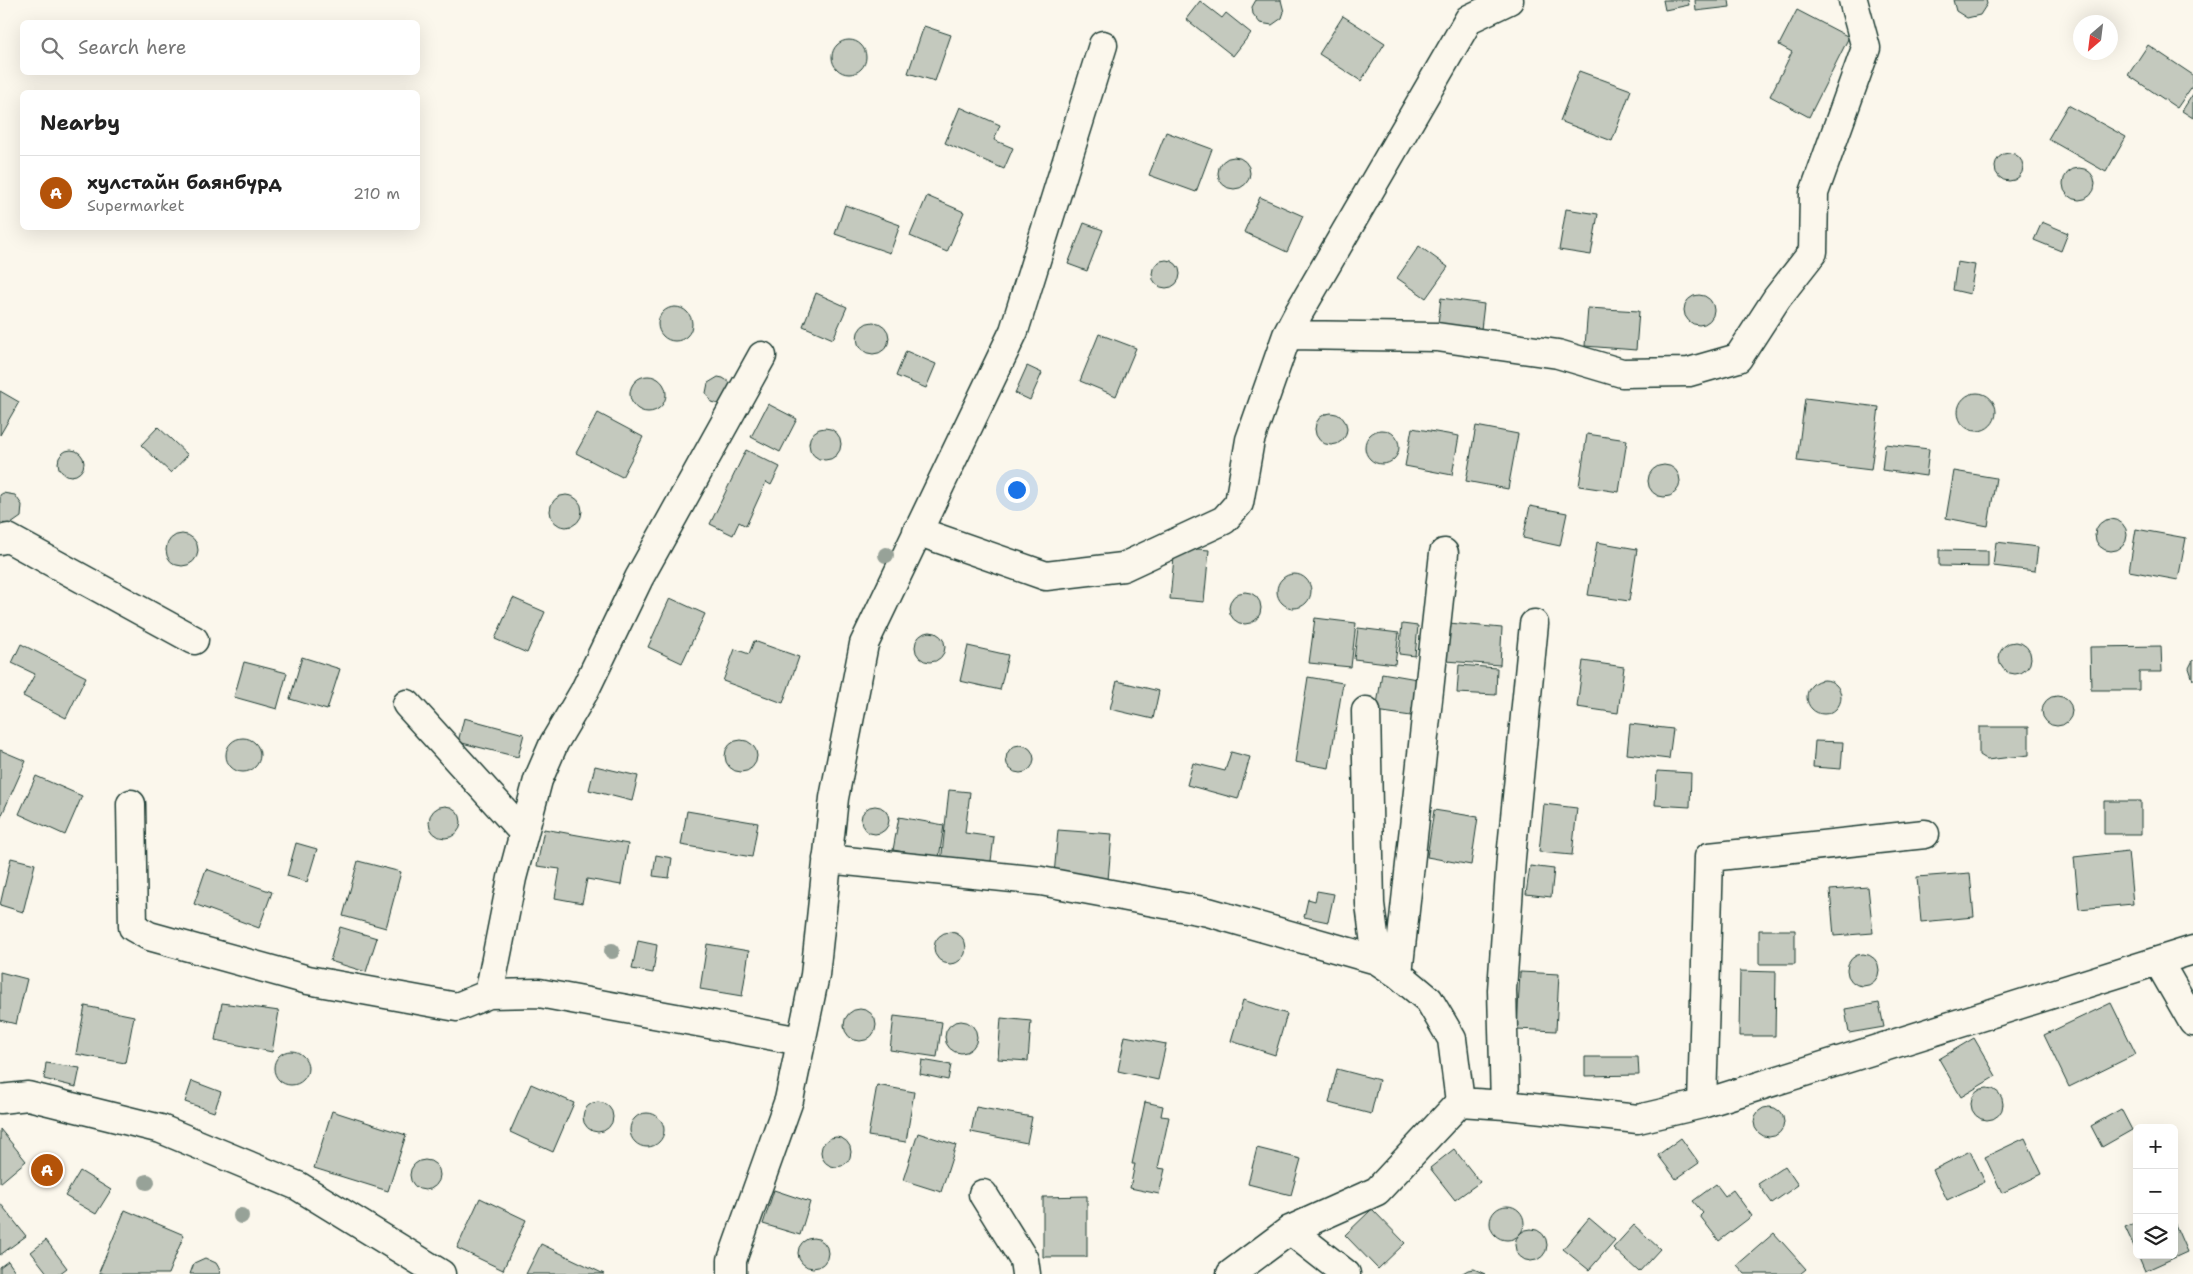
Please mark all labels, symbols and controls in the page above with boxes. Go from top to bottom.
north arrow [2073,15,2118,60]
search box [20,20,420,75]
icon: search [38,34,66,62]
text: Search here [78,35,187,60]
text: Nearby [40,109,120,137]
text: хулстайн баянбүрд [87,170,282,195]
text: A [50,183,62,204]
text: 210 m [353,183,400,204]
text: Supermarket [87,195,184,216]
your location [1004,477,1030,503]
map controls [2133,1124,2178,1259]
button: + [2133,1124,2178,1169]
pin: A [31,1151,63,1189]
button: − [2133,1169,2178,1214]
button: layers [2133,1214,2178,1259]

